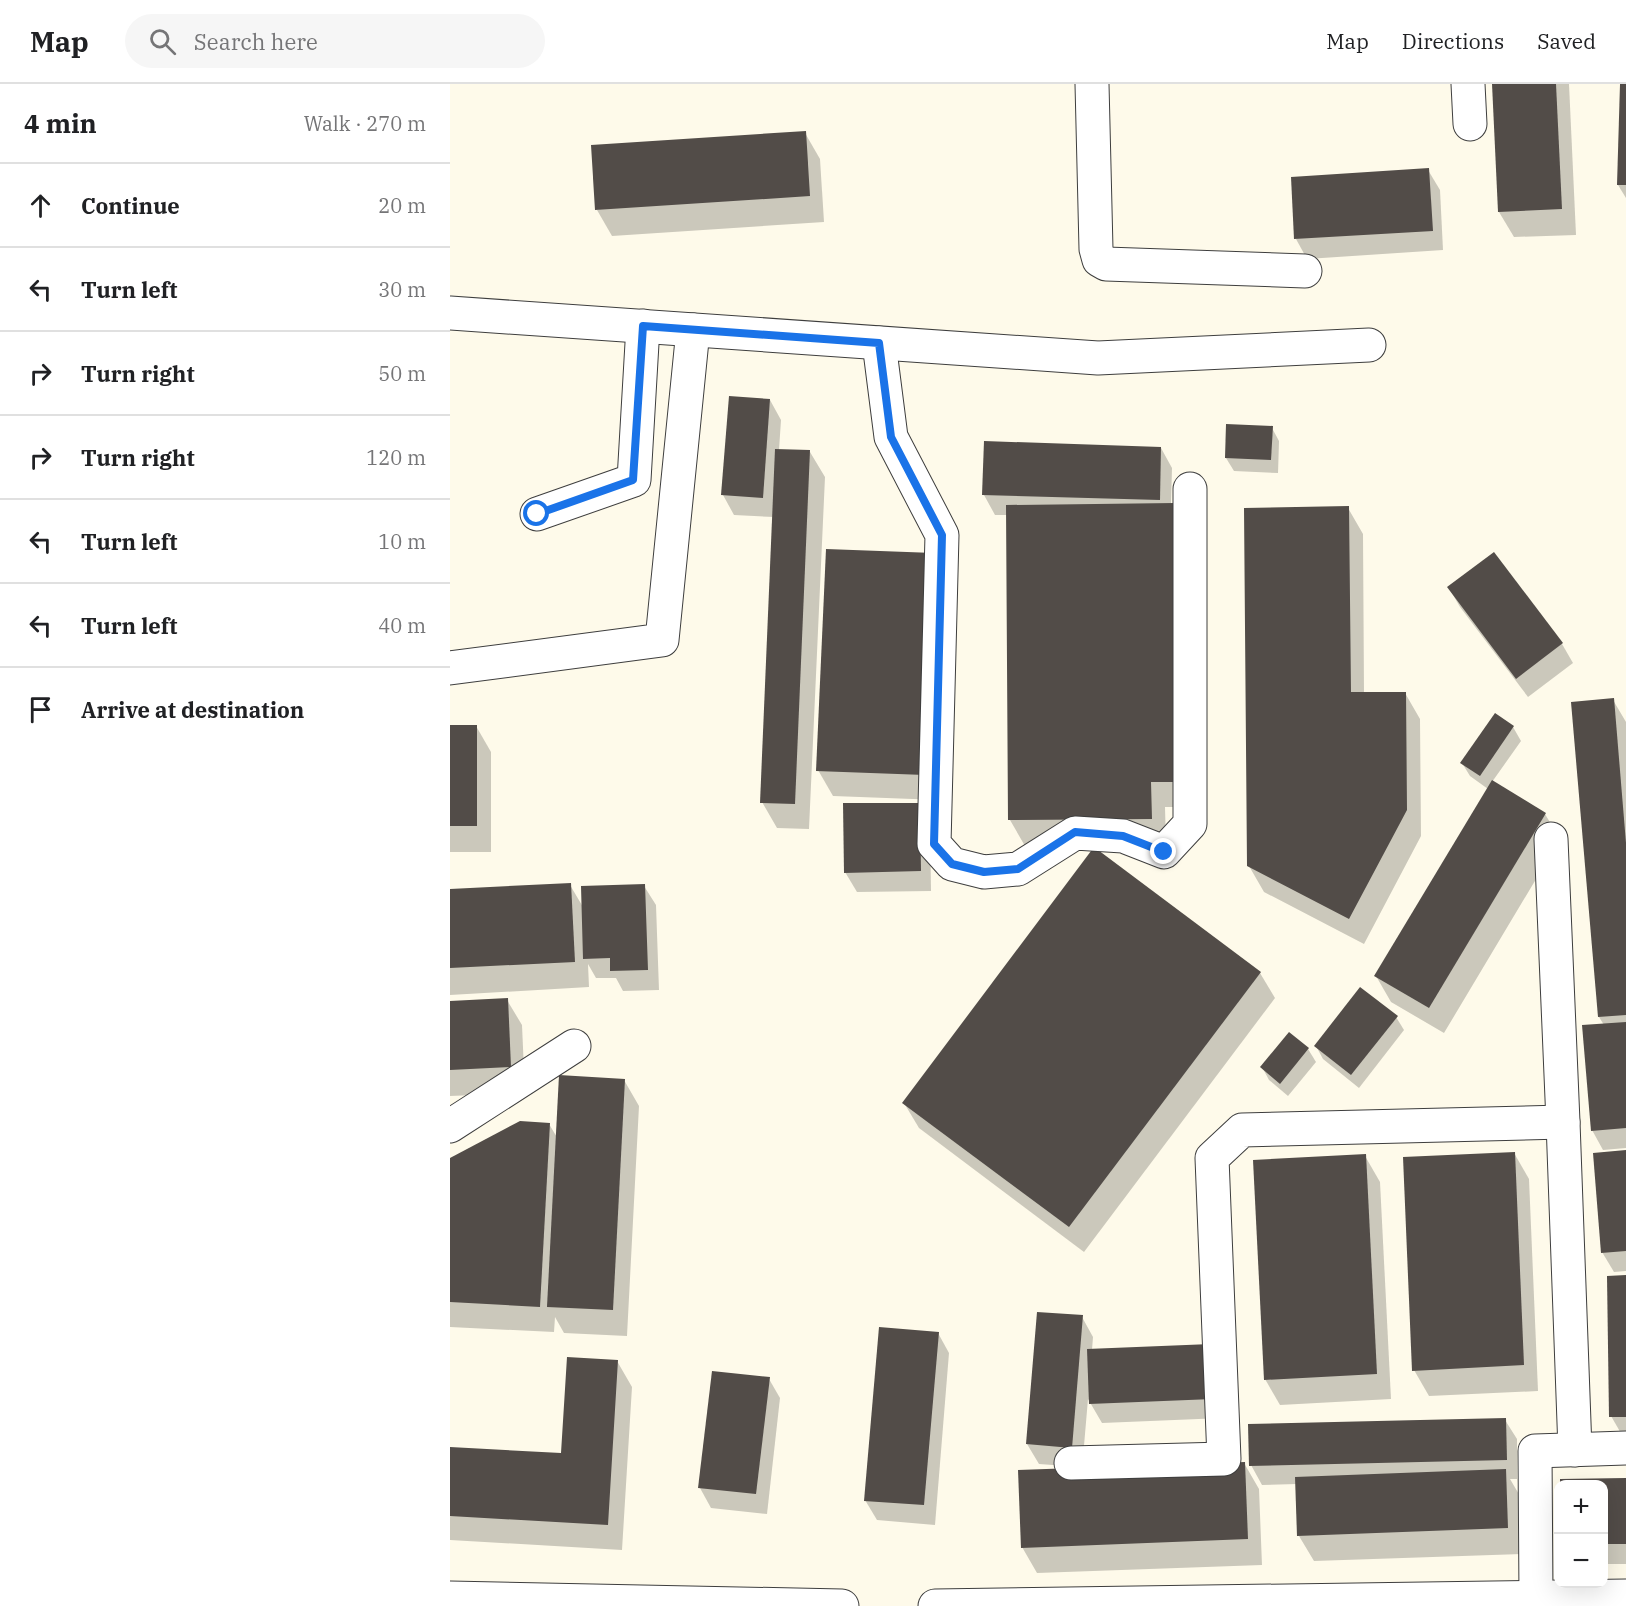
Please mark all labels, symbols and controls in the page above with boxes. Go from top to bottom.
search box [125,14,545,68]
text: Map [30,23,89,60]
icon: search [146,25,179,58]
text: Search here [194,27,318,56]
text: Map [1326,27,1369,55]
text: Directions [1402,27,1504,55]
text: Saved [1537,27,1596,55]
text: 4 min [24,106,97,140]
text: Walk · 270 m [304,110,426,137]
icon: ahead [24,189,57,222]
text: Continue [81,191,180,220]
text: 20 m [378,192,426,219]
icon: left [24,273,57,306]
text: Turn left [81,275,177,304]
text: 30 m [378,276,426,303]
icon: right [24,357,57,390]
text: Turn right [81,359,195,388]
text: 50 m [378,360,426,387]
icon: right [24,441,57,474]
text: Turn right [81,443,195,472]
text: 120 m [366,444,426,471]
route start [523,500,549,526]
icon: left [24,525,57,558]
text: Turn left [81,527,177,556]
text: 10 m [378,528,426,555]
icon: left [24,609,57,642]
text: Turn left [81,611,177,640]
text: 40 m [378,612,426,639]
icon: arrive [24,693,57,726]
text: Arrive at destination [81,695,304,724]
route end [1150,838,1176,864]
map controls [1554,1480,1608,1588]
button: + [1554,1480,1608,1534]
button: − [1554,1534,1608,1588]

